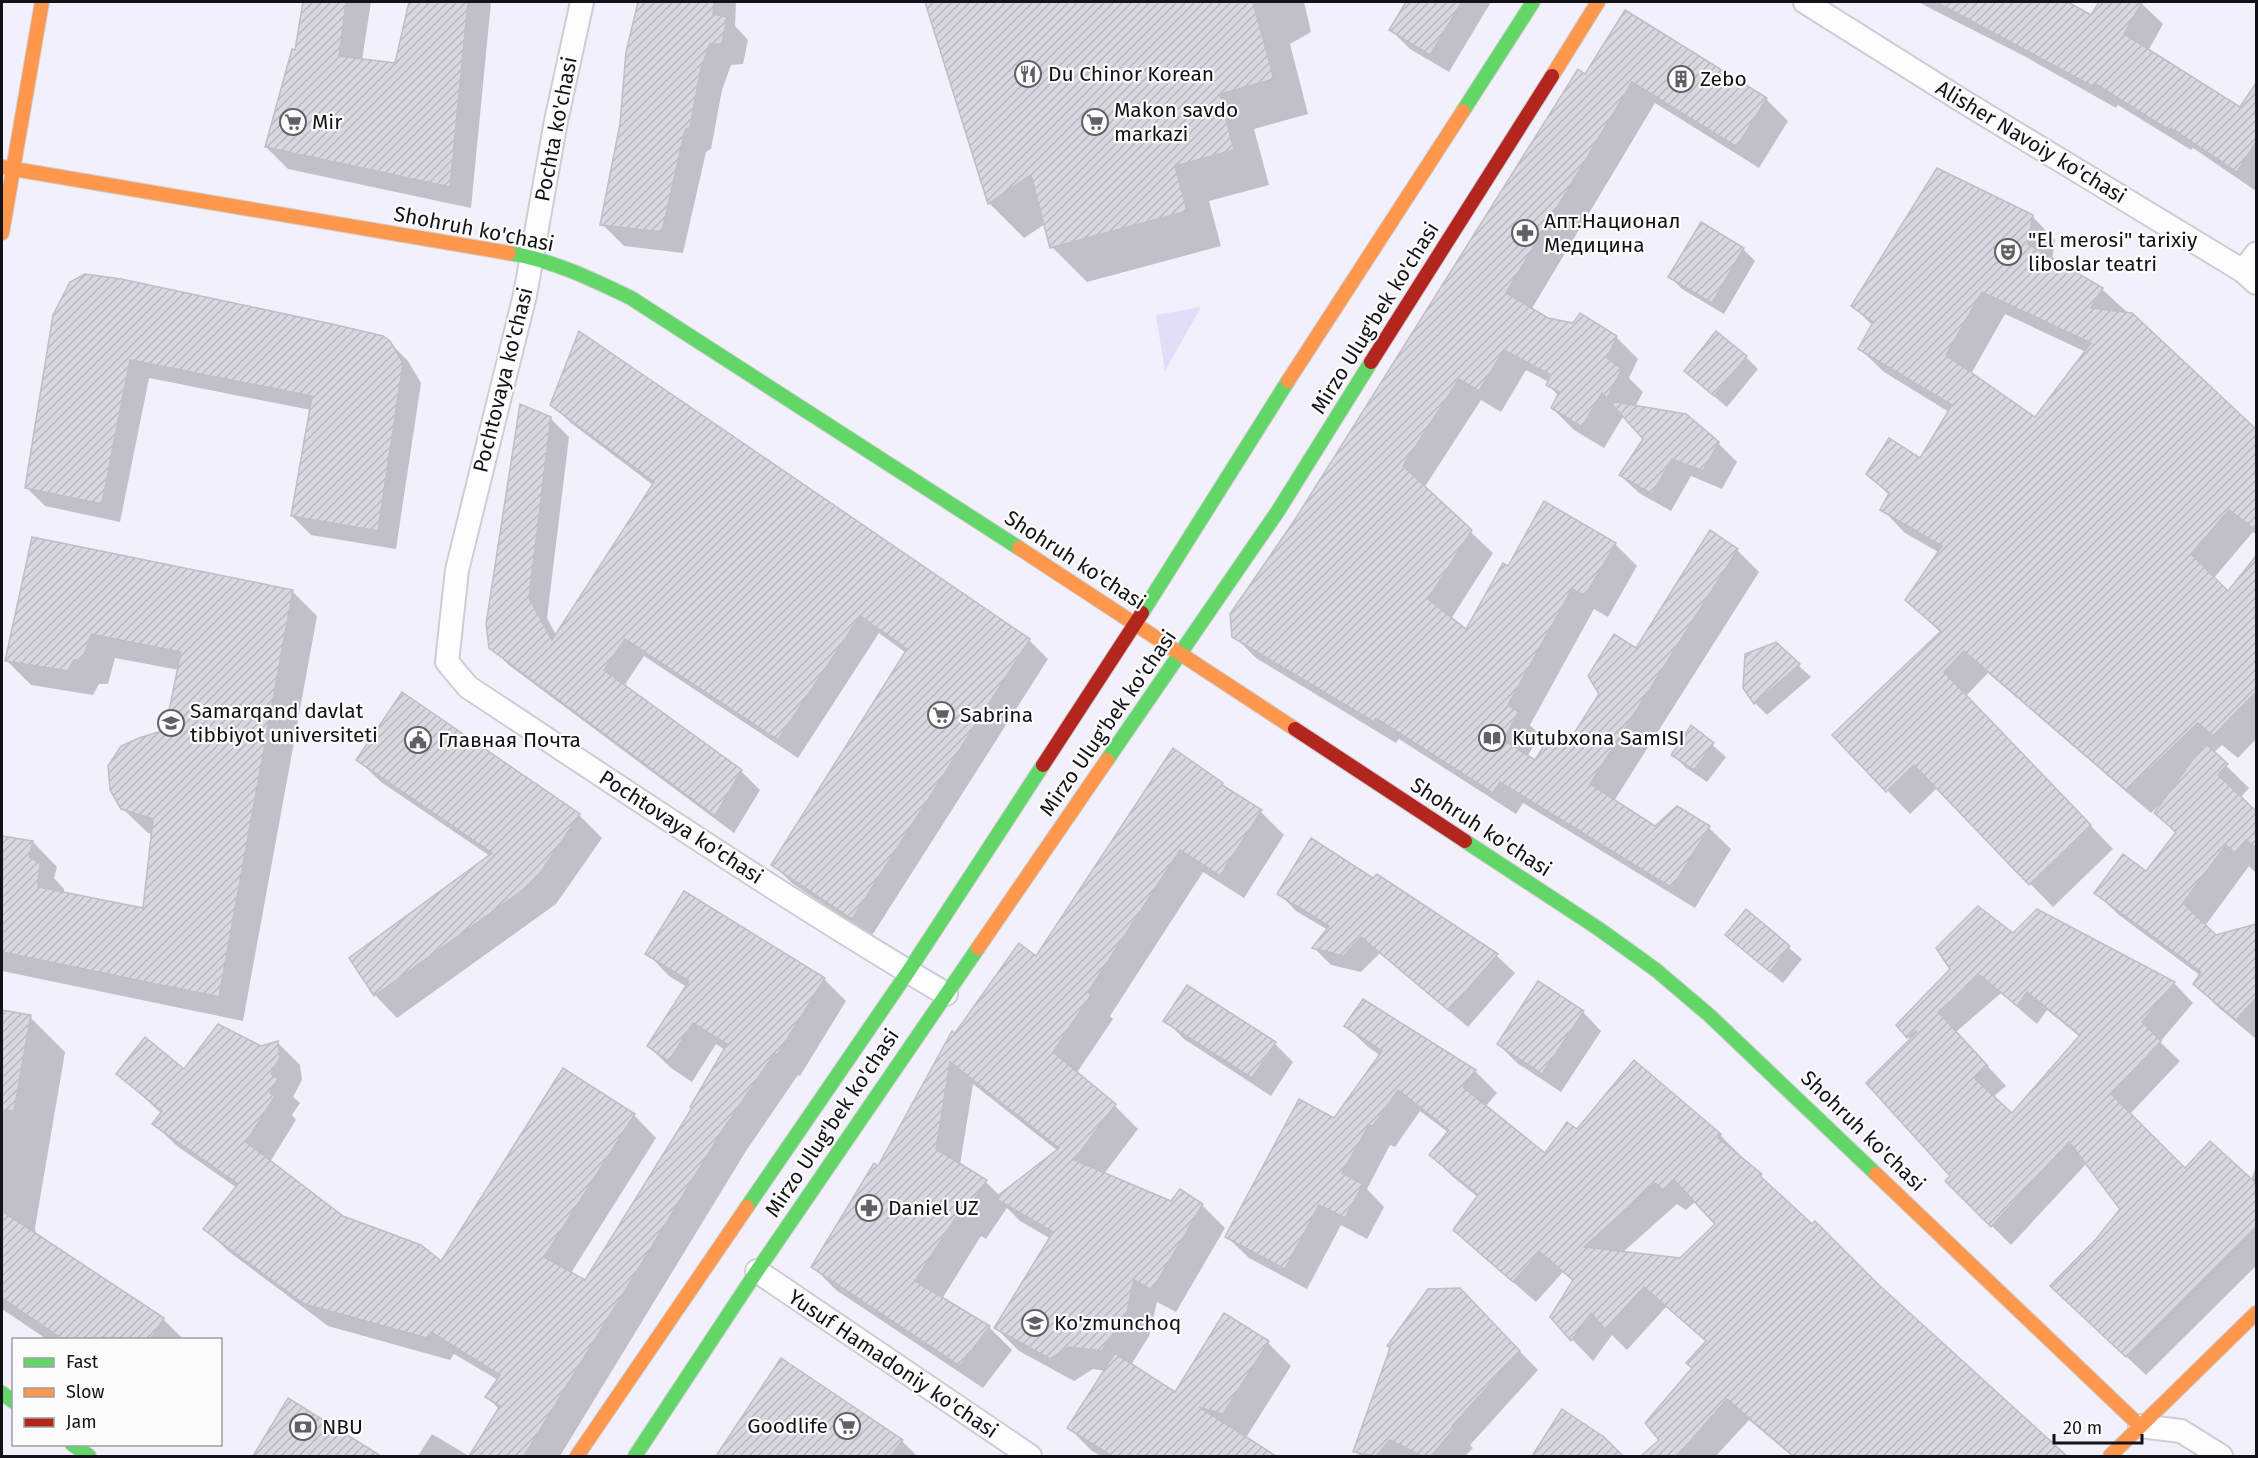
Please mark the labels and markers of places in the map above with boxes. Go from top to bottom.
restaurant icon: Du Chinor Korean [1013,59,1043,89]
place label: Du Chinor Korean [1048,61,1214,87]
building icon: Zebo [1666,64,1696,94]
place label: Zebo [1700,66,1747,92]
place label: Makon savdo markazi [1114,97,1238,147]
supermarket icon: Mir [278,107,308,137]
supermarket icon: Makon savdo markazi [1080,107,1110,137]
place label: Mir [312,109,342,135]
place label: Апт.Национал Медицина [1544,208,1681,258]
pharmacy icon: Апт.Национал Медицина [1510,218,1540,248]
place label: "El merosi" tarixiy liboslar teatri [2028,227,2198,277]
theatre icon: "El merosi" tarixiy liboslar teatri [1993,237,2023,267]
place label: Samarqand davlat tibbiyot universiteti [190,698,378,748]
supermarket icon: Sabrina [926,700,956,730]
place label: Sabrina [960,702,1033,728]
school or university icon: Samarqand davlat tibbiyot universiteti [156,708,186,738]
library icon: Kutubxona SamISI [1477,723,1507,753]
public building icon: Главная Почта [403,725,433,755]
place label: Kutubxona SamISI [1512,725,1685,751]
place label: Главная Почта [438,727,581,753]
pharmacy icon: Daniel UZ [854,1193,884,1223]
place label: Daniel UZ [888,1195,979,1221]
school or university icon: Ko'zmunchoq [1020,1308,1050,1338]
place label: Ko'zmunchoq [1054,1310,1181,1336]
supermarket icon: Goodlife [832,1411,862,1441]
bank icon: NBU [288,1412,318,1442]
place label: Goodlife [747,1413,828,1439]
place label: NBU [322,1414,363,1440]

